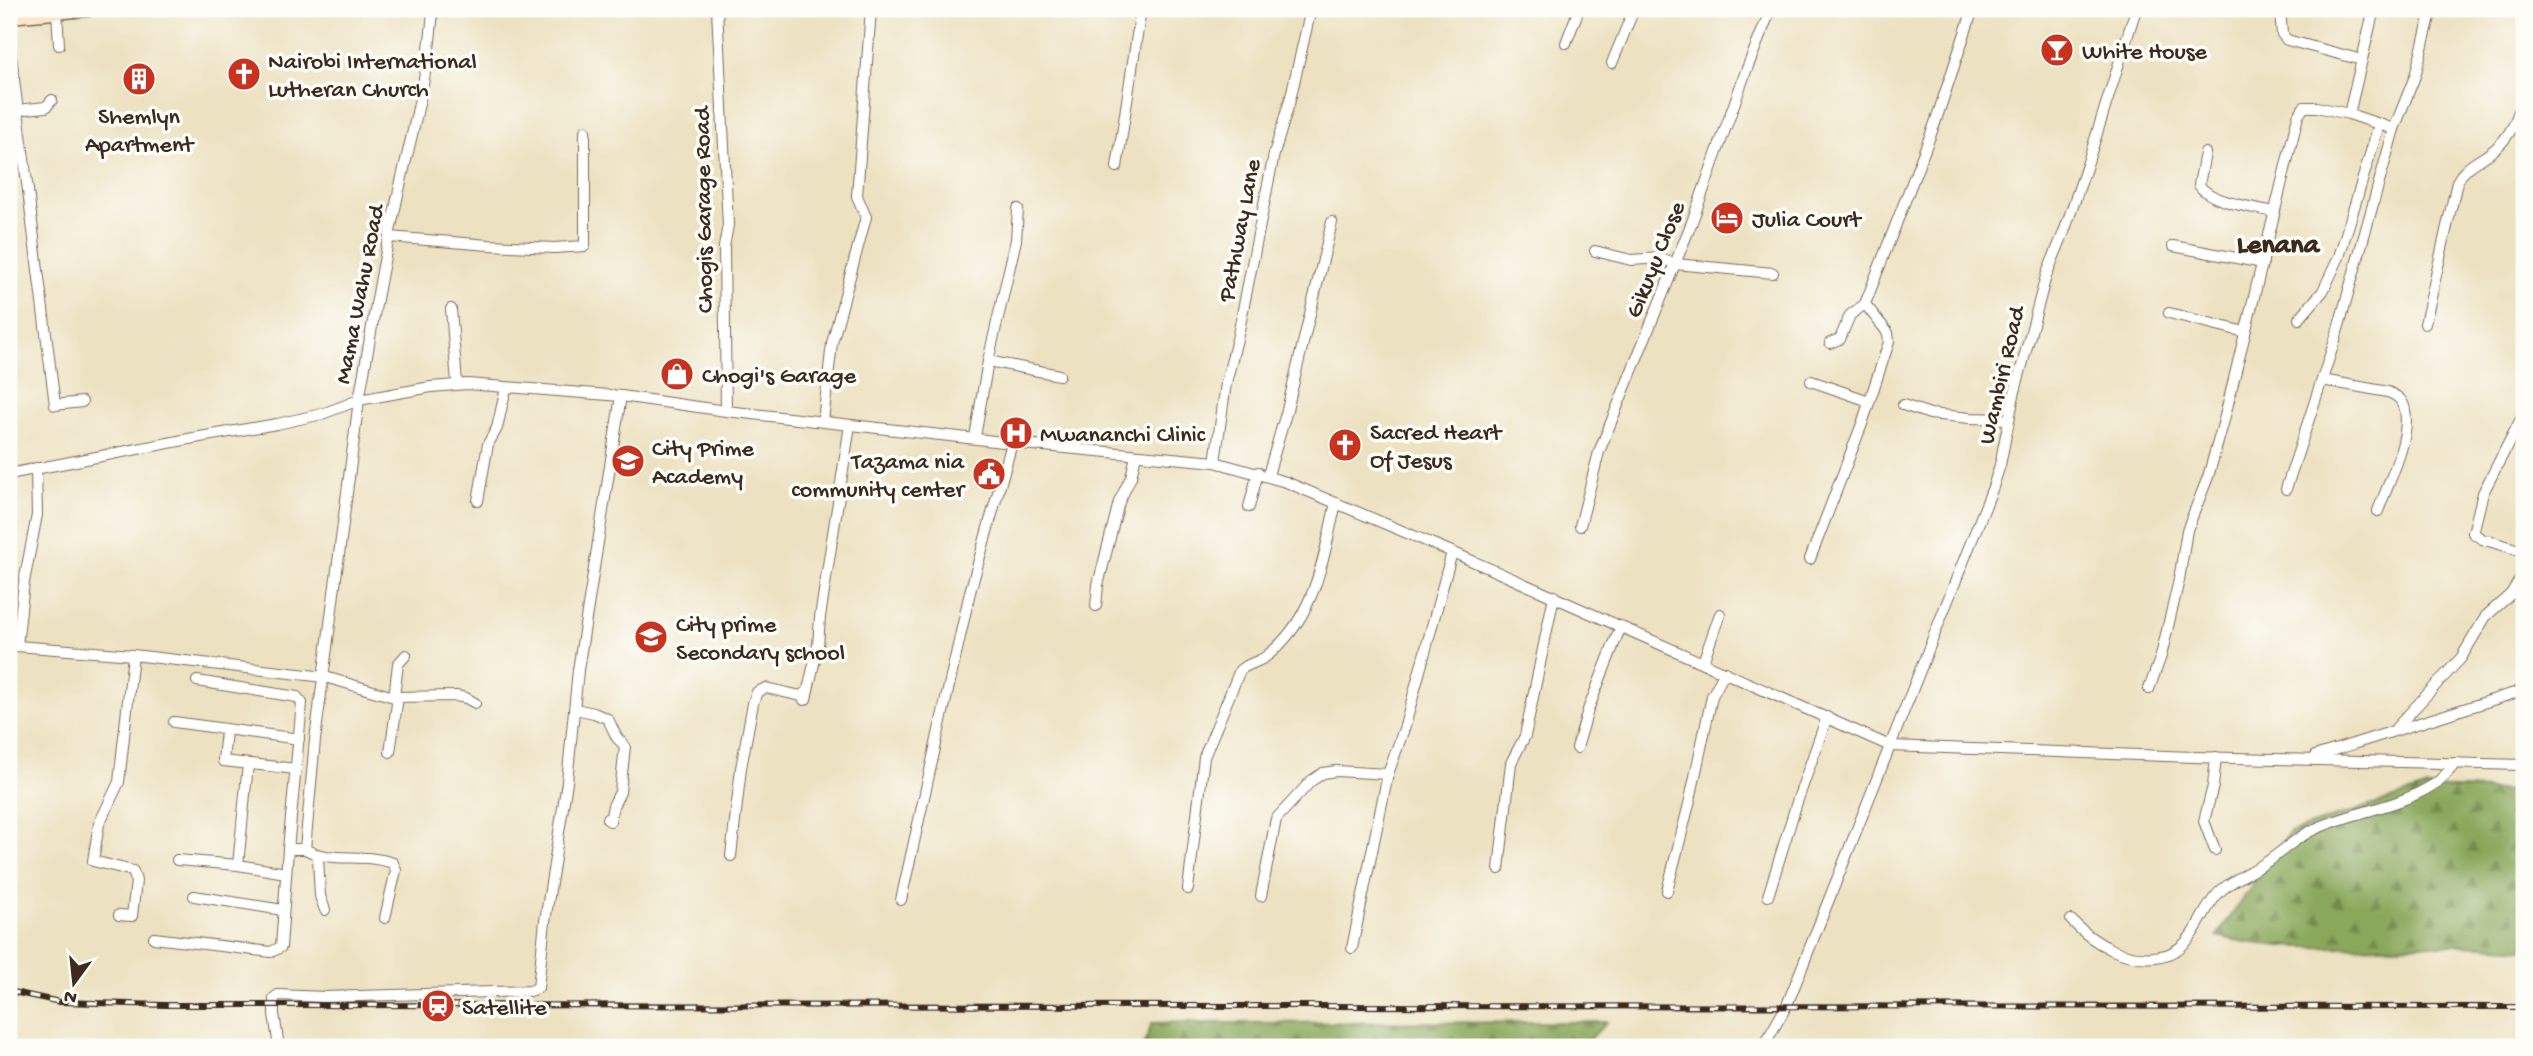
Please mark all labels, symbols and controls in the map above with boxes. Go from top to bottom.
bar icon: White House [2038,31,2076,69]
place label: White House [2082,39,2208,68]
place label: Nairobi International Lutheran Church [268,49,477,106]
church icon: Nairobi International Lutheran Church [225,55,263,93]
building icon: Shemlyn Apartment [120,60,158,98]
place label: Shemlyn Apartment [85,104,195,161]
street label: Chogis Garage Road [689,105,722,313]
street label: Pathway Lane [1213,156,1270,305]
street label: Gikuyu Close [1621,197,1694,323]
hotel icon: Julia Court [1708,199,1746,237]
street label: Mama Wahu Road [330,201,393,387]
place label: Julia Court [1752,207,1863,236]
district label: Lenana [2237,230,2321,263]
street label: Wambiri Road [1973,302,2034,447]
shop icon: Chogi's Garage [658,355,696,393]
place label: Chogi's Garage [702,363,857,392]
hospital icon: Mwananchi Clinic [997,414,1035,452]
place label: Sacred Heart Of Jesus [1370,420,1503,477]
place label: Mwananchi Clinic [1040,422,1206,451]
church icon: Sacred Heart Of Jesus [1326,426,1364,464]
place label: City Prime Academy [652,436,754,493]
school or university icon: City Prime Academy [609,442,647,480]
place label: Tazama nia community center [792,449,966,506]
public building icon: Tazama nia community center [970,455,1008,493]
place label: City prime Secondary school [676,612,845,669]
school or university icon: City prime Secondary school [632,618,670,656]
north arrow [38,948,108,1018]
text: N [62,983,79,1009]
station icon: Satellite [419,987,457,1025]
place label: Satellite [462,995,547,1024]

